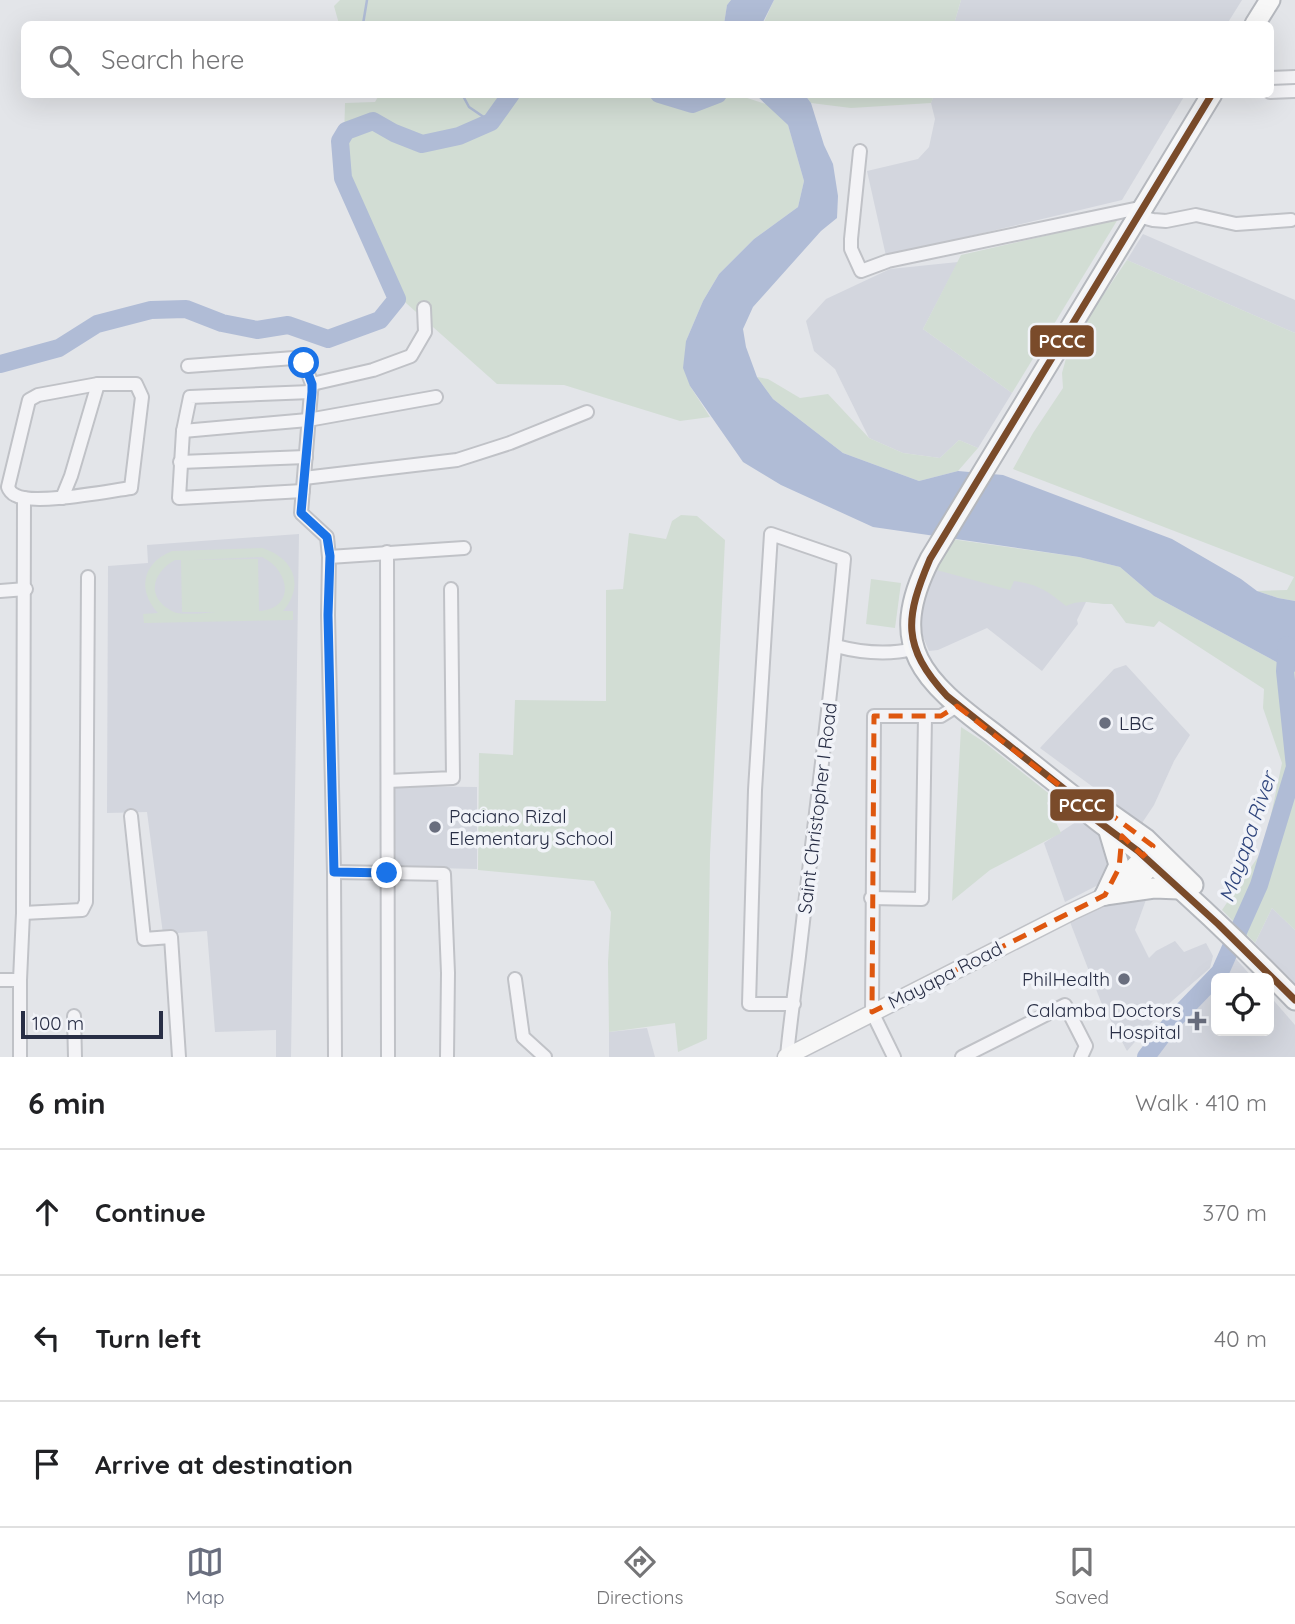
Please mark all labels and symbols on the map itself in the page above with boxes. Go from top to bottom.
line badge: PCCC [1029,324,1095,358]
text: PCCC [1038,329,1086,353]
route start [288,347,319,378]
street label: Saint Christopher I Road [792,701,842,915]
place label: LBC [1119,711,1154,735]
marker: LBC [1097,715,1113,731]
water label: Mayapa River [1213,766,1282,905]
line badge: PCCC [1049,788,1115,822]
text: PCCC [1058,793,1106,817]
place label: Paciano Rizal Elementary School [449,804,614,850]
marker: Paciano Rizal Elementary School [427,819,443,835]
route end [371,857,402,888]
street label: Mayapa Road [884,936,1006,1014]
place label: PhilHealth [1022,967,1110,991]
marker: PhilHealth [1116,971,1132,987]
place label: Calamba Doctors Hospital [1026,998,1181,1044]
scale bar [21,1008,163,1040]
marker: Calamba Doctors Hospital [1187,1011,1207,1031]

